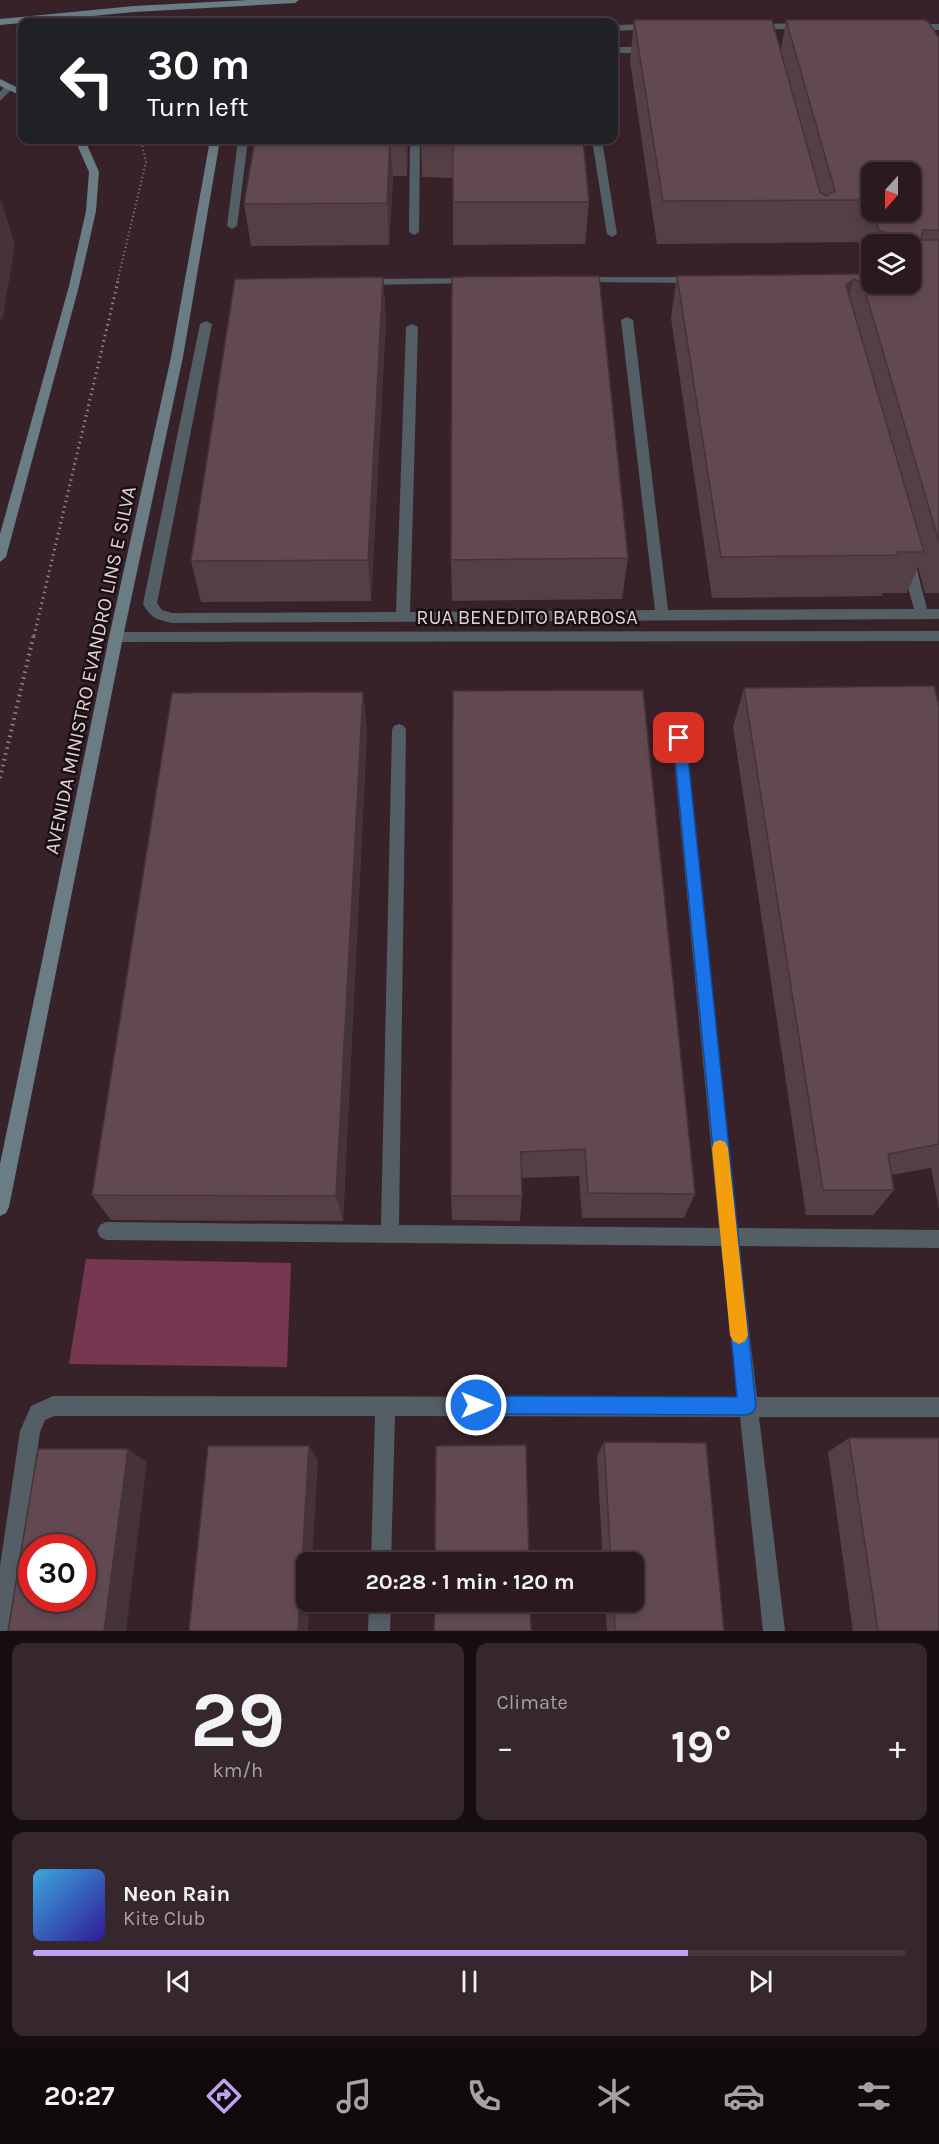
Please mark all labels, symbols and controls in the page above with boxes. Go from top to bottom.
text: 30 m [147,40,250,90]
icon: left [48,42,126,120]
text: Turn left [147,91,248,123]
north arrow [861,162,921,222]
map controls [861,162,921,294]
button: layers [861,234,921,294]
street label: AVENIDA MINISTRO EVANDRO LINS E SILVA [40,484,141,856]
street label: RUA BENEDITO BARBOSA [416,606,638,629]
pin [653,712,704,763]
icon: arrive [662,721,695,754]
position arrow [444,1373,508,1437]
speed limit sign: 30 [18,1534,96,1612]
text: 20:28 · 1 min · 120 m [365,1569,575,1595]
text: 29 [190,1674,285,1766]
text: Climate [497,1691,568,1714]
text: 19° [671,1721,732,1773]
text: − [497,1728,514,1766]
text: + [889,1728,906,1766]
text: km/h [212,1759,263,1782]
text: Neon Rain [123,1881,230,1907]
text: Kite Club [123,1907,205,1930]
icon: previous [162,1965,195,1998]
icon: pause [453,1965,486,1998]
icon: next [744,1965,777,1998]
icon: directions [203,2075,245,2117]
icon: music [333,2075,375,2117]
icon: phone [463,2075,505,2117]
icon: climate [593,2075,635,2117]
icon: car [723,2075,765,2117]
icon: filters [853,2075,895,2117]
text: 20:27 [44,2080,115,2112]

